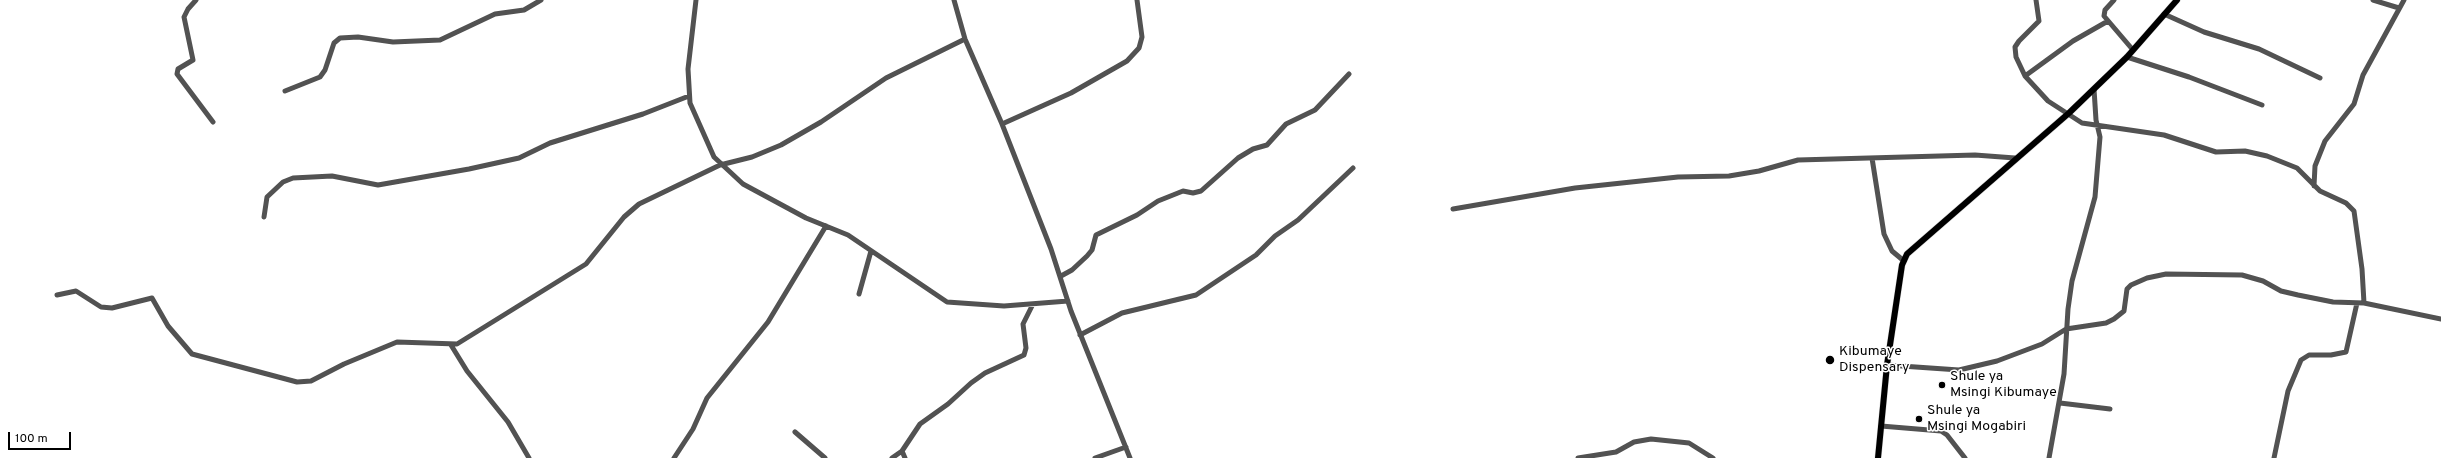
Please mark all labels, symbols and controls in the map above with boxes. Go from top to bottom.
place label: Kibumaye Dispensary [1839,344,1909,376]
marker: Kibumaye Dispensary [1824,354,1836,366]
place label: Shule ya Msingi Kibumaye [1950,369,2057,402]
marker: Shule ya Msingi Kibumaye [1937,380,1947,390]
place label: Shule ya Msingi Mogabiri [1927,403,2026,436]
marker: Shule ya Msingi Mogabiri [1914,414,1924,424]
scale bar [10,424,73,450]
text: 100 m [15,431,48,447]

